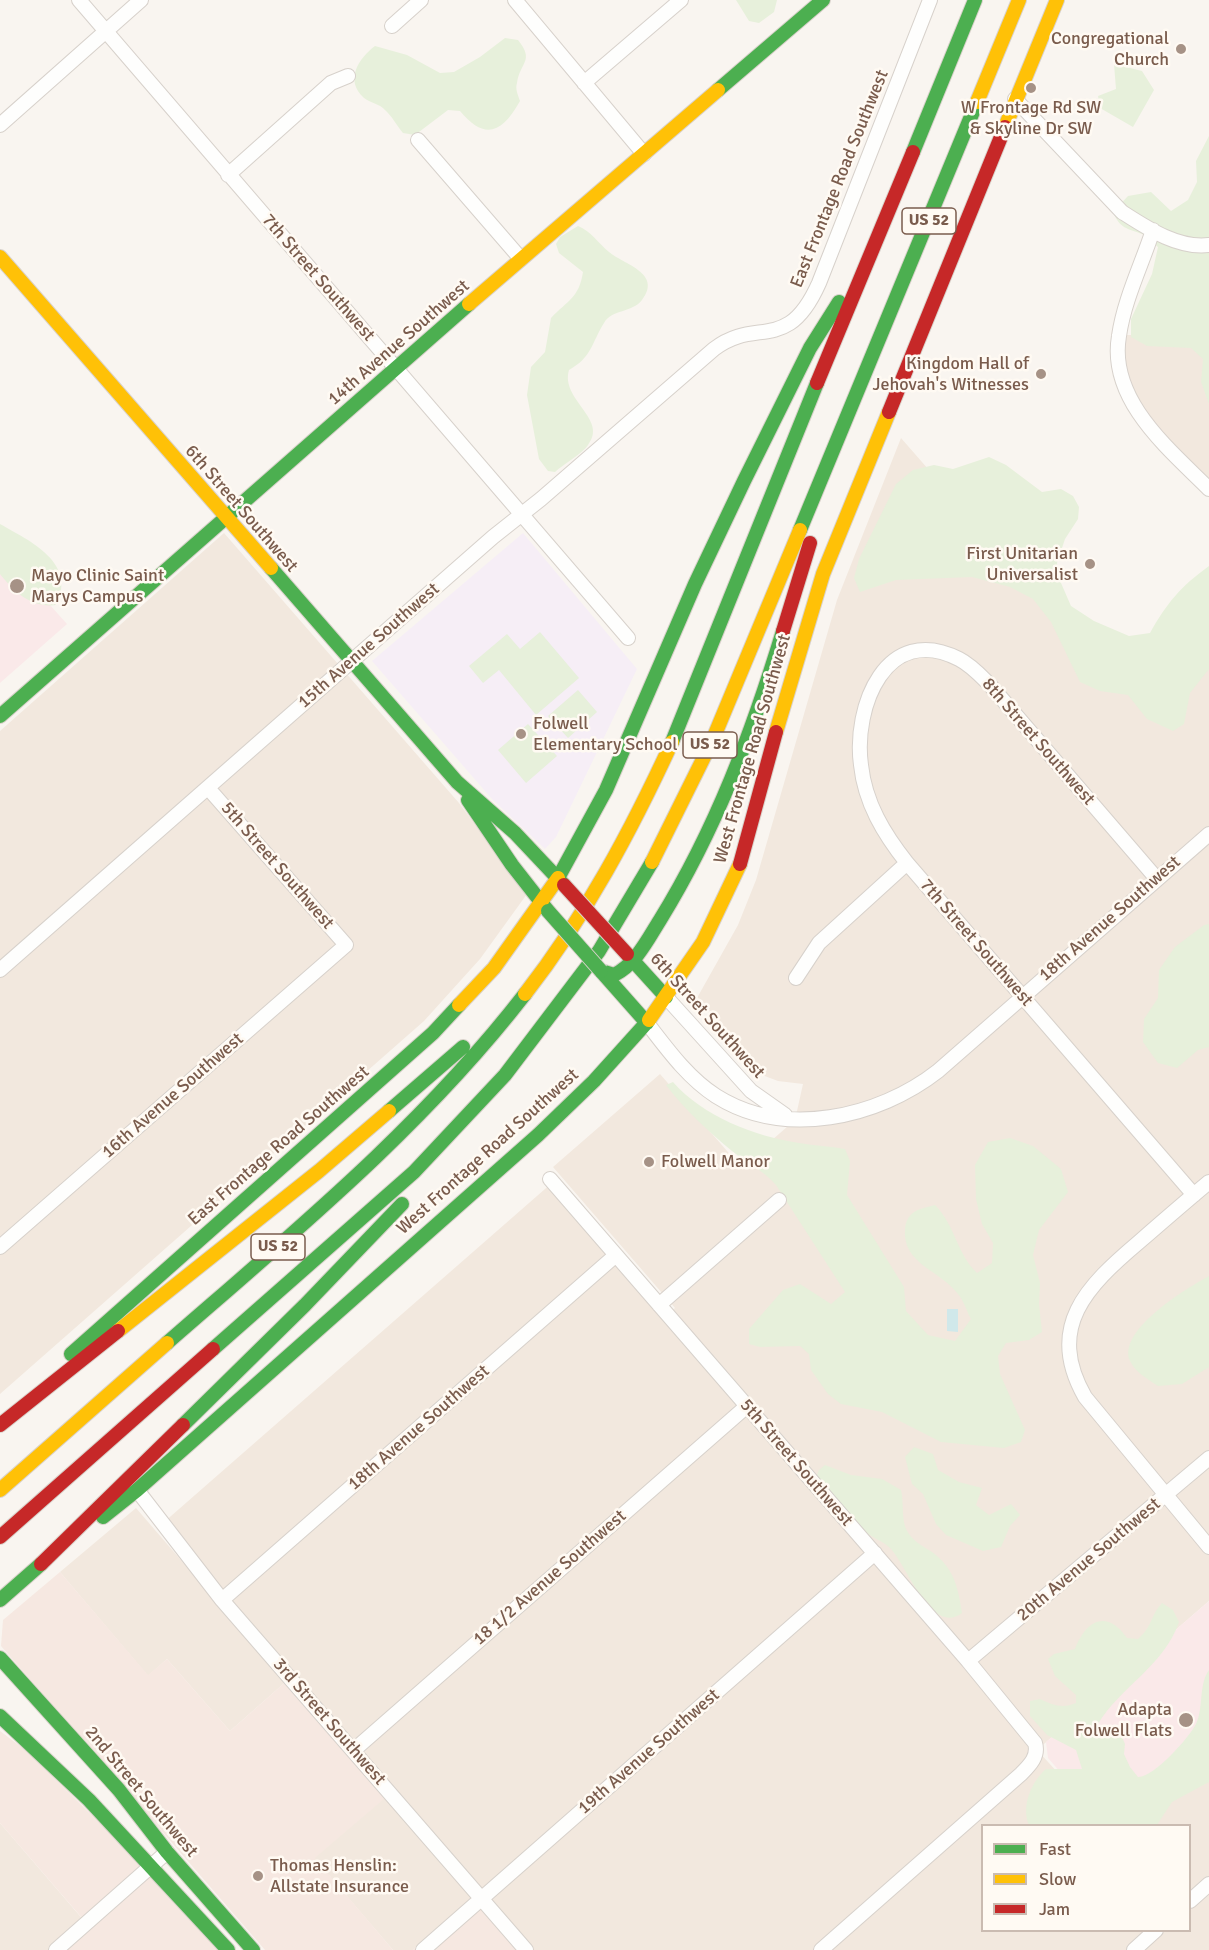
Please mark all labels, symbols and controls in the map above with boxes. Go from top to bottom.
place label: Congregational Church [1051,28,1169,70]
marker: Congregational Church [1174,42,1188,56]
street label: East Frontage Road Southwest [786,67,894,291]
marker: W Frontage Rd SW & Skyline Dr SW [1024,81,1038,95]
place label: W Frontage Rd SW & Skyline Dr SW [961,97,1101,140]
road number: US 52 [902,208,956,234]
street label: 7th Street Southwest [257,210,379,346]
street label: 14th Avenue Southwest [324,276,474,410]
place label: Kingdom Hall of Jehovah's Witnesses [872,353,1029,395]
marker: Kingdom Hall of Jehovah's Witnesses [1034,367,1048,381]
street label: 6th Street Southwest [180,441,302,577]
place label: First Unitarian Universalist [966,543,1078,586]
marker: First Unitarian Universalist [1083,557,1097,571]
place label: Mayo Clinic Saint Marys Campus [31,565,164,608]
marker: Mayo Clinic Saint Marys Campus [8,577,26,595]
street label: 15th Avenue Southwest [294,579,444,713]
street label: West Frontage Road Southwest [710,632,796,866]
street label: 8th Street Southwest [977,674,1099,810]
place label: Folwell Elementary School [533,713,678,756]
marker: Folwell Elementary School [514,727,528,741]
road number: US 52 [683,732,737,758]
street label: 5th Street Southwest [216,798,338,934]
street label: 18th Avenue Southwest [1035,852,1185,986]
street label: 7th Street Southwest [915,875,1037,1011]
street label: 6th Street Southwest [645,949,769,1083]
street label: 16th Avenue Southwest [98,1029,248,1163]
street label: East Frontage Road Southwest [184,1061,374,1231]
street label: West Frontage Road Southwest [393,1065,583,1239]
place label: Folwell Manor [661,1151,770,1173]
marker: Folwell Manor [642,1155,656,1169]
road number: US 52 [251,1234,305,1260]
street label: 18th Avenue Southwest [344,1361,494,1495]
street label: 5th Street Southwest [735,1395,857,1531]
street label: 20th Avenue Southwest [1013,1494,1165,1626]
street label: 18 1/2 Avenue Southwest [469,1506,631,1650]
street label: 3rd Street Southwest [268,1654,390,1790]
street label: 19th Avenue Southwest [574,1685,724,1819]
place label: Adapta Folwell Flats [1075,1699,1172,1742]
marker: Adapta Folwell Flats [1177,1711,1195,1729]
street label: 2nd Street Southwest [80,1722,202,1862]
legend [981,1824,1191,1932]
text: Fast [1039,1838,1071,1860]
place label: Thomas Henslin: Allstate Insurance [270,1855,409,1898]
text: Slow [1039,1868,1076,1890]
marker: Thomas Henslin: Allstate Insurance [251,1869,265,1883]
text: Jam [1039,1898,1070,1920]

